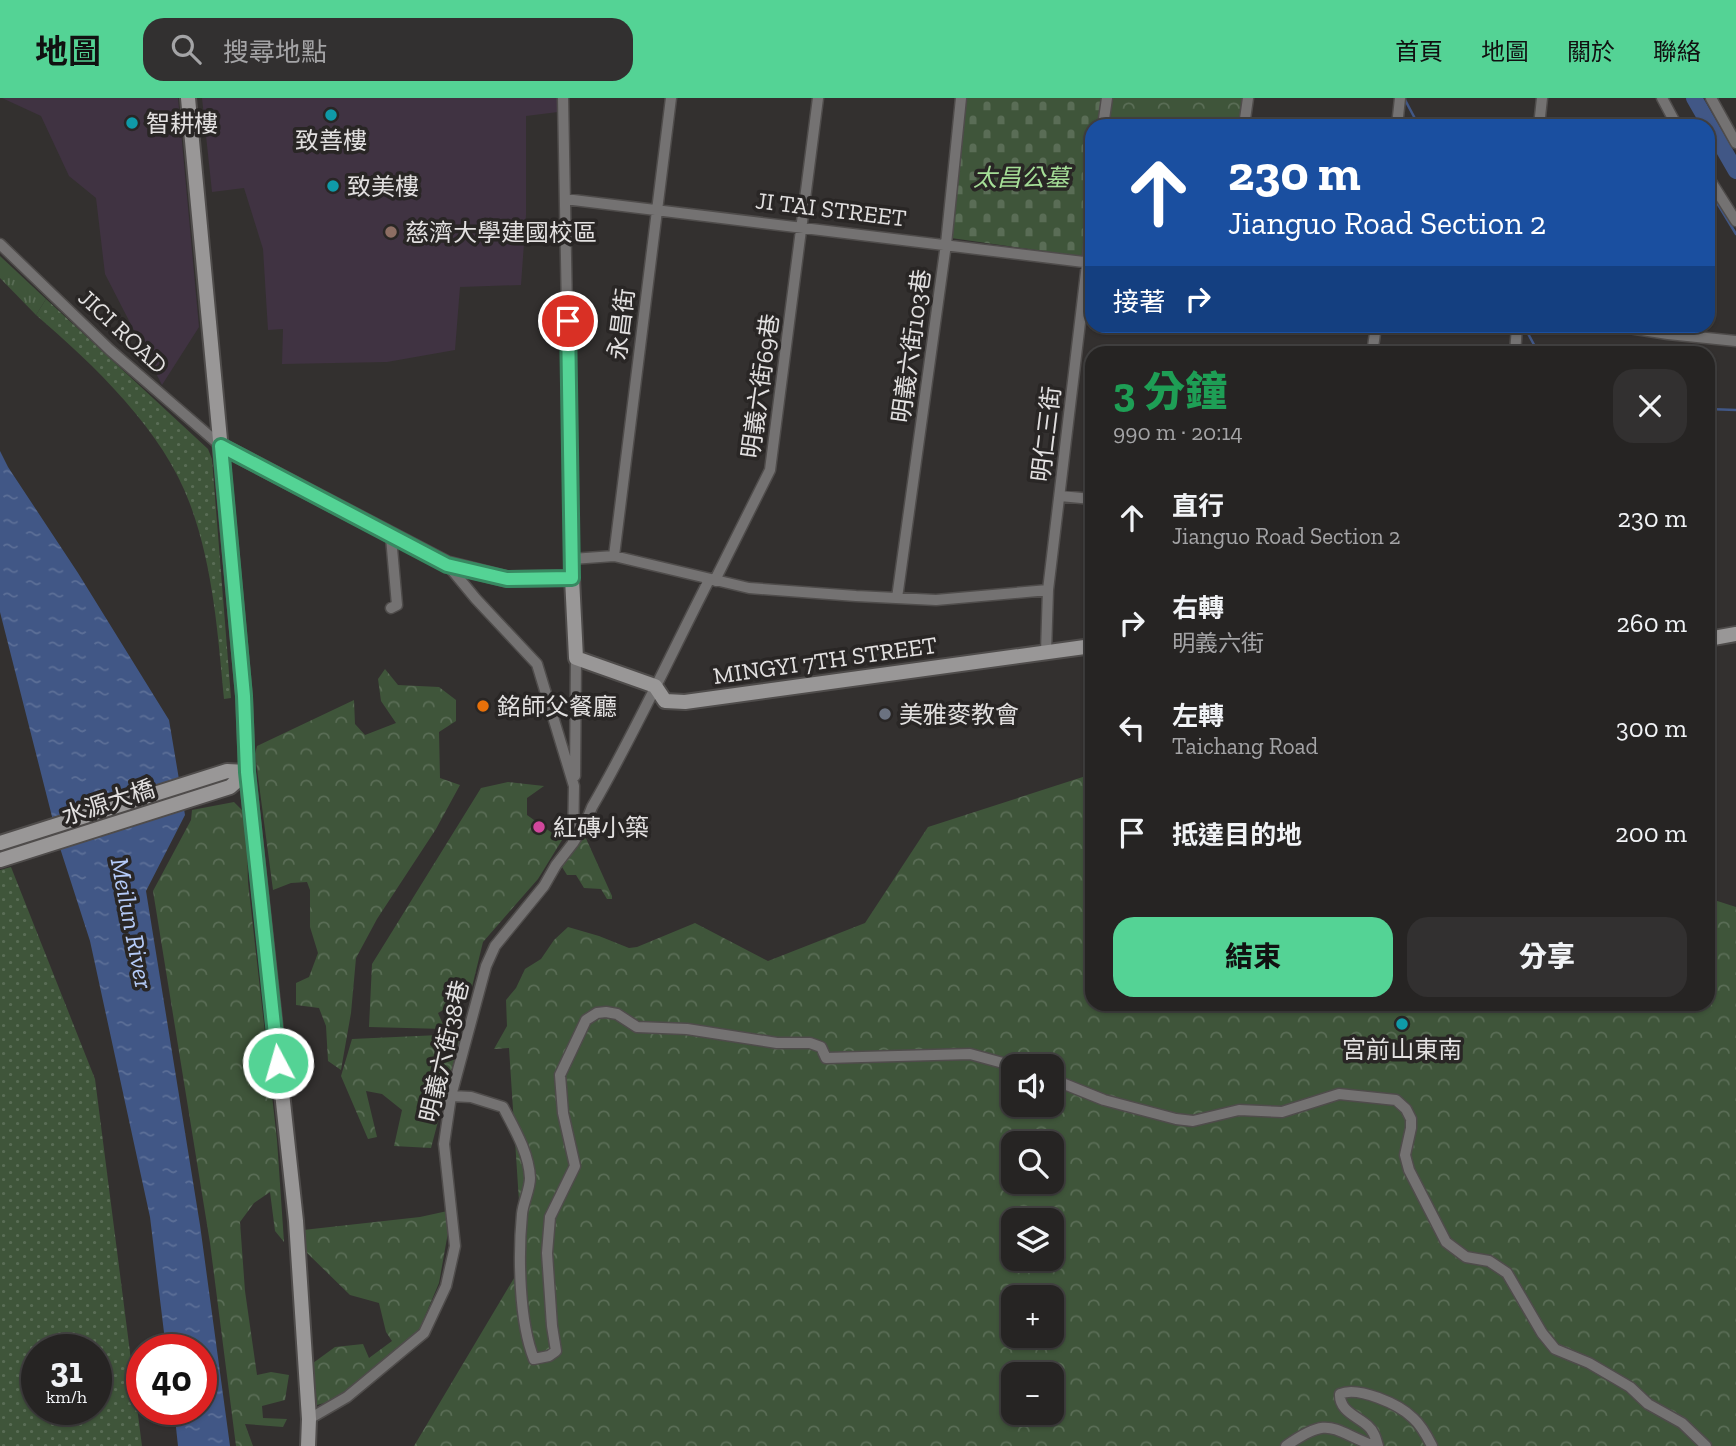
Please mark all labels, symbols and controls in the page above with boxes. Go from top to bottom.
search box [143,18,633,81]
icon: search [167,30,205,68]
text: 地圖 [35,32,101,71]
text: 搜尋地點 [223,36,327,68]
text: 首頁 [1395,37,1443,66]
text: 地圖 [1481,37,1529,66]
text: 關於 [1567,37,1615,66]
text: 聯絡 [1653,37,1701,66]
marker: 致善樓 [323,107,339,123]
place label: 智耕樓 [146,109,218,138]
marker: 智耕樓 [124,115,140,131]
place label: 致善樓 [295,126,367,155]
text: 230 m [1228,144,1361,203]
icon: ahead [1113,147,1204,238]
park label: 太昌公墓 [973,163,1073,192]
place label: 致美樓 [347,172,419,201]
marker: 致美樓 [325,178,341,194]
street label: JI TAI STREET [754,185,908,233]
text: Jianguo Road Section 2 [1228,204,1546,242]
place label: 慈濟大學建國校區 [405,218,597,247]
marker: 慈濟大學建國校區 [383,224,399,240]
street label: 明義六街103巷 [886,267,936,425]
icon: right [1179,280,1217,318]
street label: JICI ROAD [73,283,173,379]
text: 接著 [1113,286,1165,318]
street label: 永昌街 [602,287,640,361]
pin [538,291,598,351]
icon: arrive [549,302,587,340]
street label: 明義六街69巷 [736,312,784,460]
text: 3 分鐘 [1113,366,1227,417]
button: close [1613,369,1687,443]
street label: 明仁三街 [1026,385,1066,483]
text: 990 m · 20:14 [1113,418,1243,446]
text: 直行 [1172,490,1224,522]
icon: ahead [1113,499,1151,537]
text: 230 m [1618,502,1687,534]
text: Jianguo Road Section 2 [1172,522,1401,550]
text: 右轉 [1172,592,1224,624]
icon: right [1113,604,1151,642]
text: 260 m [1616,607,1687,639]
text: 明義六街 [1172,629,1264,657]
street label: MINGYI 7TH STREET [711,630,939,690]
place label: 銘師父餐廳 [497,692,617,721]
marker: 銘師父餐廳 [475,698,491,714]
place label: 美雅麥教會 [899,700,1019,729]
text: 左轉 [1172,700,1224,732]
marker: 美雅麥教會 [877,706,893,722]
icon: left [1113,709,1151,747]
text: 300 m [1616,712,1687,744]
text: Taichang Road [1172,732,1318,760]
street label: 水源大橋 [58,773,158,831]
place label: 紅磚小築 [553,813,649,842]
icon: arrive [1113,814,1151,852]
text: 200 m [1615,817,1687,849]
marker: 紅磚小築 [531,819,547,835]
text: 抵達目的地 [1172,819,1302,851]
water label: Meilun River [104,855,160,991]
button: 結束 [1113,917,1393,997]
button: 分享 [1407,917,1687,997]
street label: 明義六街38巷 [414,977,474,1125]
marker: 宮前山東南 [1394,1016,1410,1032]
position arrow [241,1026,315,1100]
place label: 宮前山東南 [1342,1035,1462,1064]
map controls [1001,1054,1064,1425]
button: sound [1001,1054,1064,1117]
button: search [1001,1131,1064,1194]
button: layers [1001,1208,1064,1271]
button: + [1001,1285,1064,1348]
speed limit sign: 40 [126,1334,217,1425]
text: 31 [50,1349,83,1391]
button: − [1001,1362,1064,1425]
text: km/h [46,1386,87,1408]

